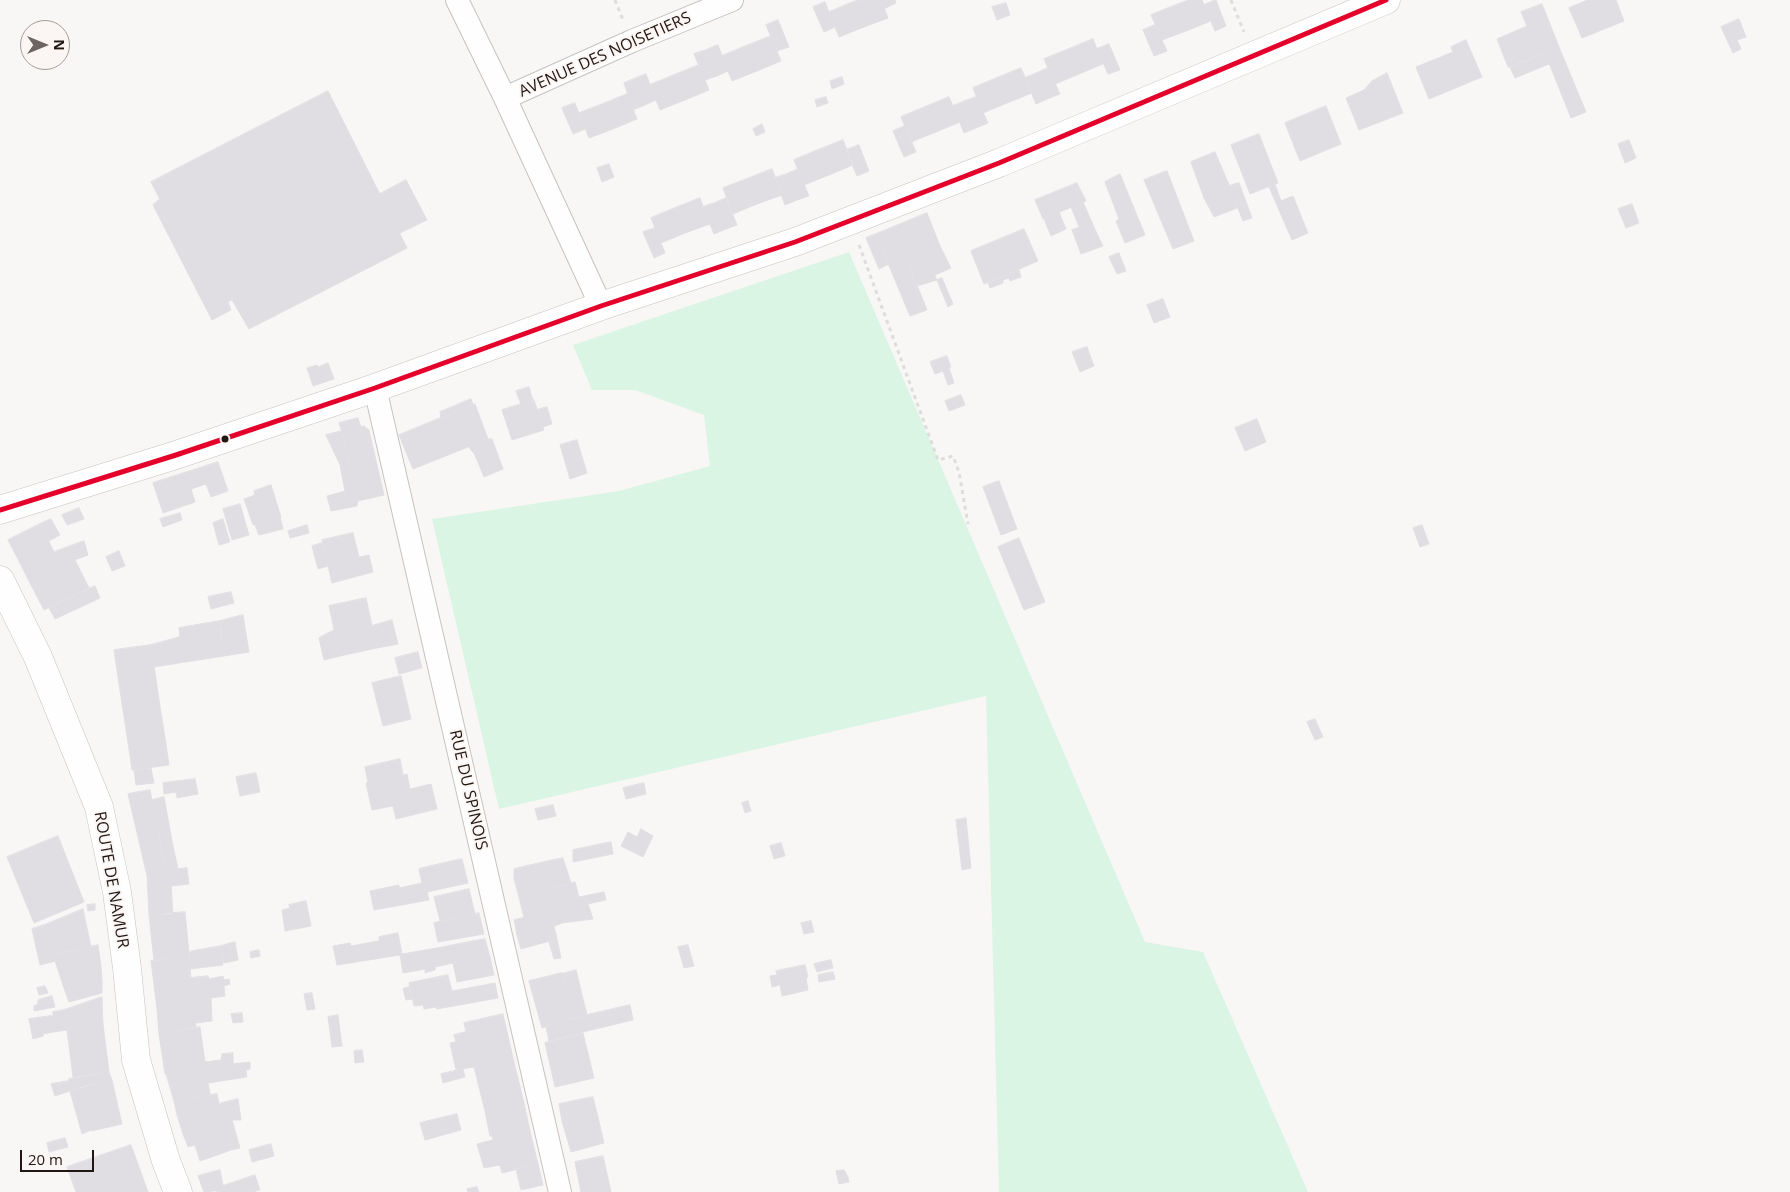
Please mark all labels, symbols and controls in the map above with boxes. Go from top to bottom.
street label: AVENUE DES NOISETIERS [516,8,694,102]
north arrow [20,20,70,70]
text: N [50,39,69,51]
unlabelled marker [220,434,230,444]
street label: RUE DU SPINOIS [445,728,491,852]
street label: ROUTE DE NAMUR [90,810,132,950]
scale bar [22,1140,96,1172]
text: 20 m [28,1149,63,1169]

